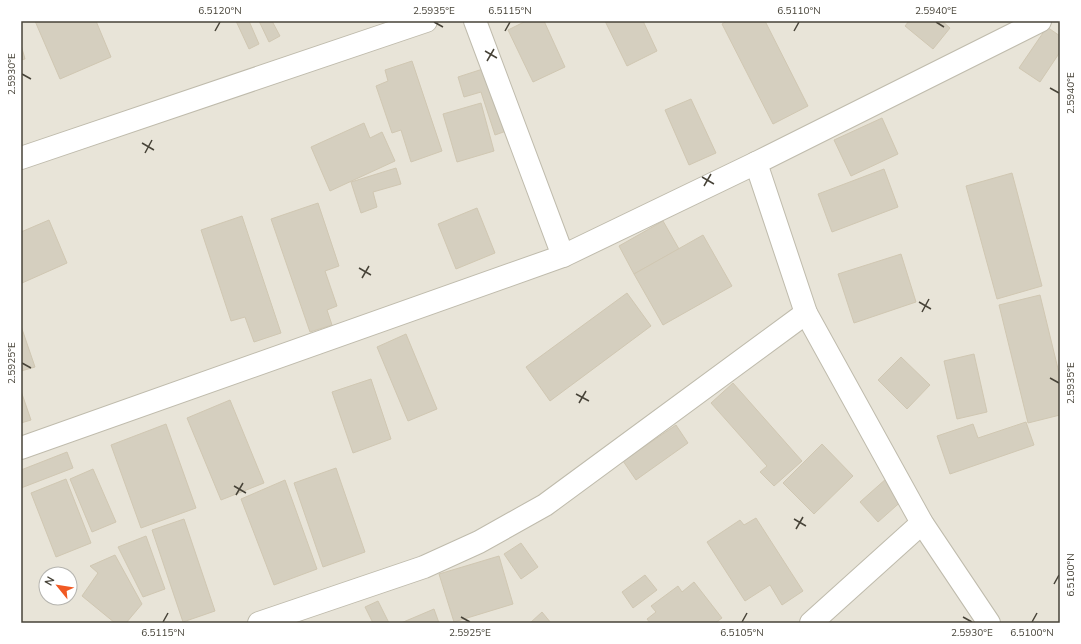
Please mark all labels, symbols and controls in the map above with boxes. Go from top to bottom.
text: 6.5120°N [198,4,242,18]
text: 2.5935°E [413,4,455,18]
text: 6.5115°N [488,4,532,18]
text: 6.5110°N [777,4,821,18]
text: 2.5940°E [915,4,957,18]
text: 2.5930°E [5,53,19,95]
text: 2.5940°E [1064,72,1078,114]
text: 2.5925°E [5,342,19,384]
text: 2.5935°E [1064,362,1078,404]
text: 6.5100°N [1064,553,1078,597]
north arrow [38,566,78,606]
text: N [41,574,58,589]
text: 6.5115°N [141,626,185,640]
text: 2.5925°E [449,626,491,640]
text: 6.5105°N [720,626,764,640]
text: 2.5930°E [951,626,993,640]
text: 6.5100°N [1010,626,1054,640]

